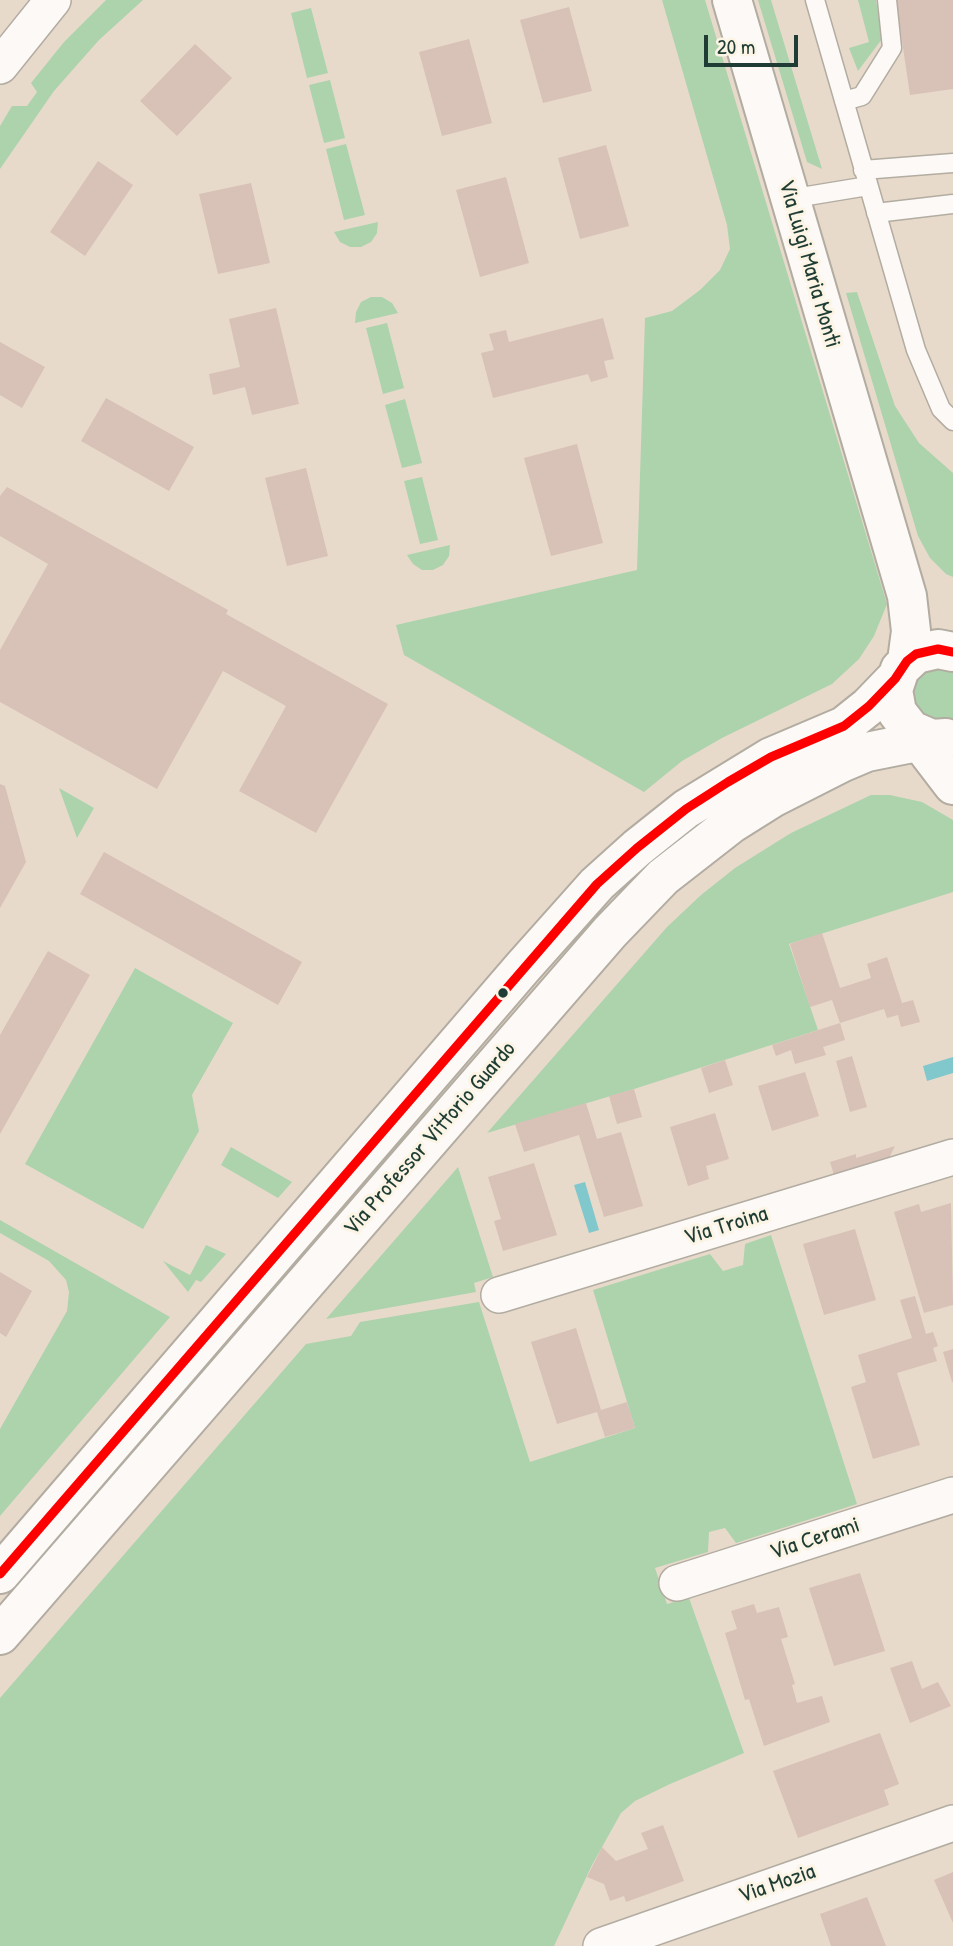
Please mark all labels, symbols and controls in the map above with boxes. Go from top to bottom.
scale bar [708,21,802,65]
text: 20 m [717,32,755,61]
street label: Via Luigi Maria Monti [772,177,846,351]
unlabelled marker [496,986,510,1000]
street label: Via Professor Vittorio Guardo [338,1036,522,1242]
street label: Via Troina [681,1200,771,1252]
street label: Via Cerami [767,1512,863,1566]
street label: Via Mozia [735,1858,819,1910]

